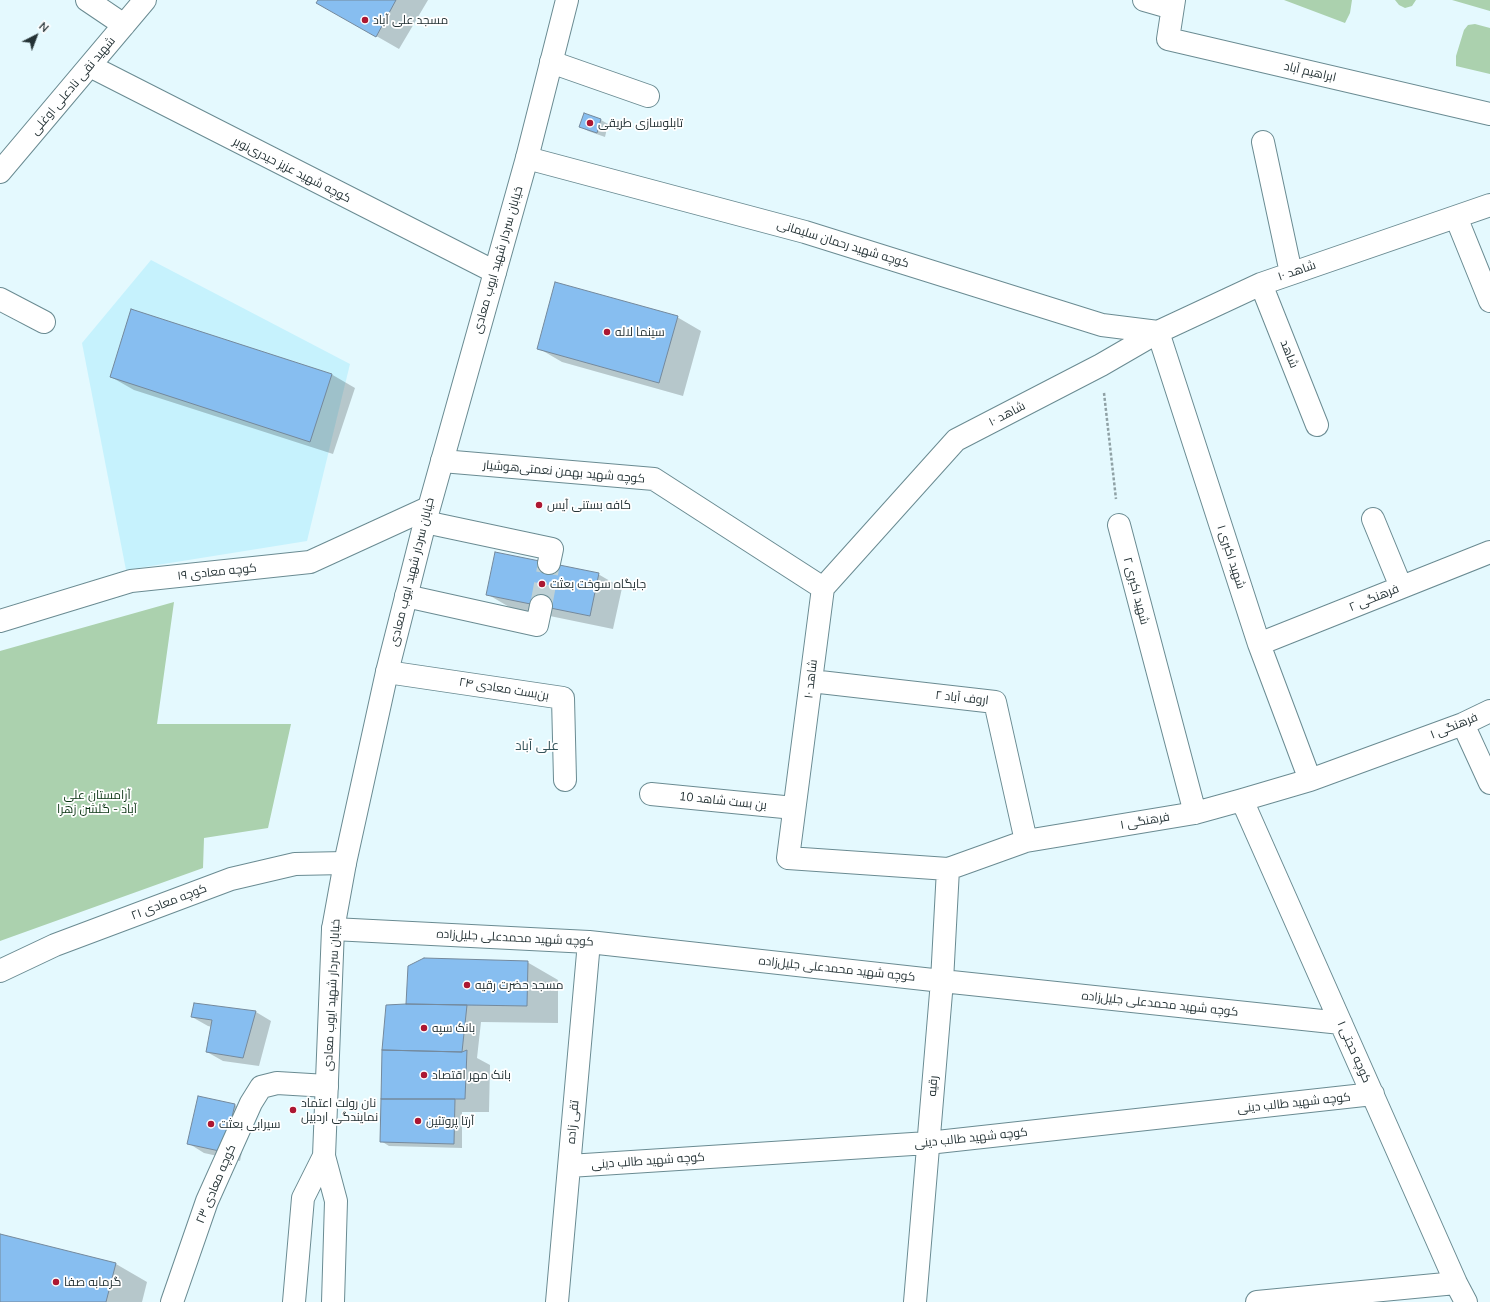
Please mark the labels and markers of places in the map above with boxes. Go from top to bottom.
place label: مسجد علی آباد [373,13,448,27]
marker: مسجد علی آباد [360,15,370,25]
place label: تابلوسازی طریقی [598,116,683,130]
marker: تابلوسازی طریقی [585,118,595,128]
place label: سینما لاله [615,325,665,339]
marker: سینما لاله [602,327,612,337]
place label: کافه بستنی آیس [547,498,631,512]
marker: کافه بستنی آیس [534,500,544,510]
place label: جایگاه سوخت بعثت [550,577,646,591]
marker: جایگاه سوخت بعثت [537,579,547,589]
place label: مسجد حضرت رقیه [475,978,563,992]
marker: مسجد حضرت رقیه [462,980,472,990]
place label: بانک سپه [432,1021,475,1035]
marker: بانک سپه [419,1023,429,1033]
place label: بانک مهر اقتصاد [432,1068,511,1082]
marker: بانک مهر اقتصاد [419,1070,429,1080]
place label: نان رولت اعتماد نمایندگی اردبیل [301,1096,378,1124]
marker: نان رولت اعتماد نمایندگی اردبیل [288,1105,298,1115]
place label: آرتا پروتئین [426,1114,474,1128]
marker: آرتا پروتئین [413,1116,423,1126]
place label: سیرابی بعثت [219,1117,280,1131]
marker: سیرابی بعثت [206,1119,216,1129]
place label: گرمابه صفا [64,1275,121,1289]
marker: گرمابه صفا [51,1277,61,1287]

